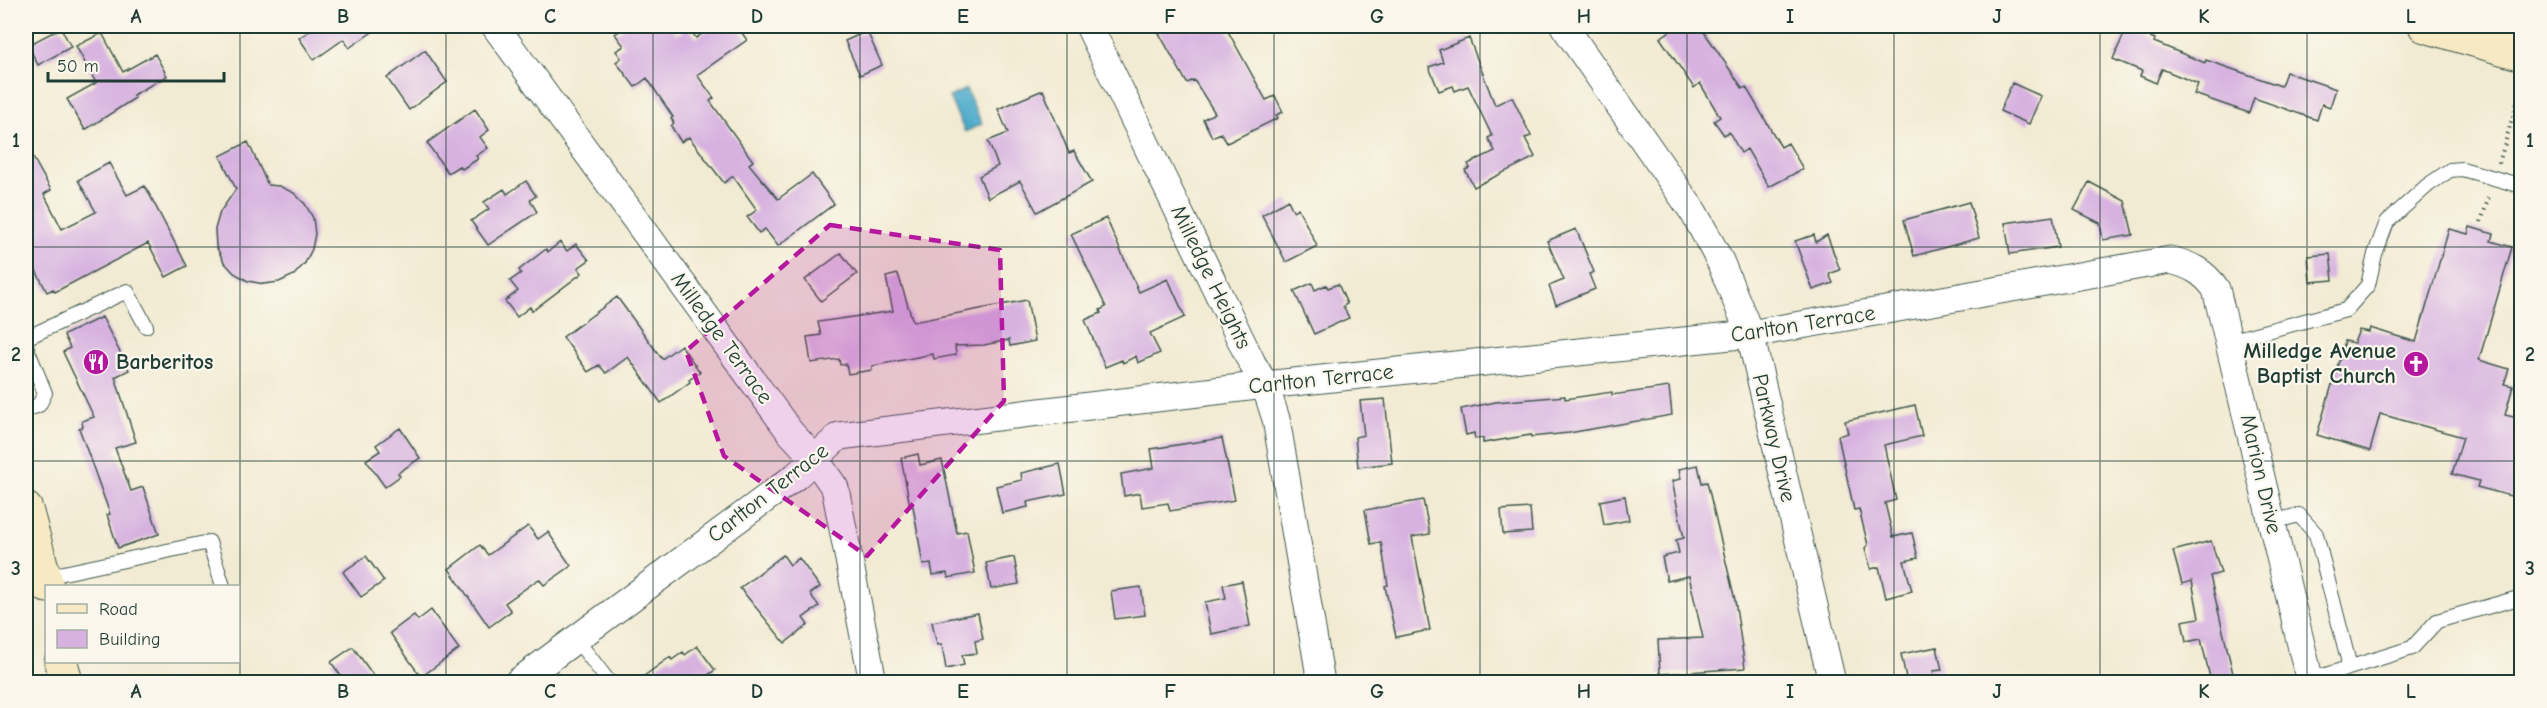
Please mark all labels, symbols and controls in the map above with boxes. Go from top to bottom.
text: A [130,5,142,28]
text: B [337,5,349,28]
text: C [544,5,556,28]
text: D [751,5,763,28]
text: E [957,5,969,28]
text: F [1164,5,1176,28]
text: G [1370,5,1384,28]
text: H [1577,5,1591,28]
text: I [1786,5,1794,28]
text: J [1992,5,2002,28]
text: K [2198,5,2210,28]
text: L [2406,5,2416,28]
scale bar [48,45,224,83]
text: 50 m [57,56,99,77]
text: 1 [12,129,20,152]
text: 1 [2526,129,2534,152]
street label: Milledge Heights [1165,201,1257,353]
street label: Milledge Terrace [665,267,779,409]
street label: Carlton Terrace [1729,300,1877,348]
place label: Milledge Avenue Baptist Church [2243,338,2396,389]
text: 2 [11,343,21,366]
text: 2 [2525,343,2535,366]
restaurant icon: Barberitos [81,347,111,377]
place label: Barberitos [116,349,213,375]
church icon: Milledge Avenue Baptist Church [2401,349,2431,379]
street label: Carlton Terrace [1247,358,1395,400]
street label: Parkway Drive [1747,371,1801,505]
street label: Marion Drive [2235,412,2287,536]
street label: Carlton Terrace [702,438,834,548]
text: 3 [11,557,21,580]
text: 3 [2525,557,2535,580]
legend [45,585,240,663]
text: Road [99,599,138,620]
text: Building [99,629,161,650]
text: A [130,680,142,703]
text: B [337,680,349,703]
text: C [544,680,556,703]
text: D [751,680,763,703]
text: E [957,680,969,703]
text: F [1164,680,1176,703]
text: G [1370,680,1384,703]
text: H [1577,680,1591,703]
text: I [1786,680,1794,703]
text: J [1992,680,2002,703]
text: K [2198,680,2210,703]
text: L [2406,680,2416,703]

